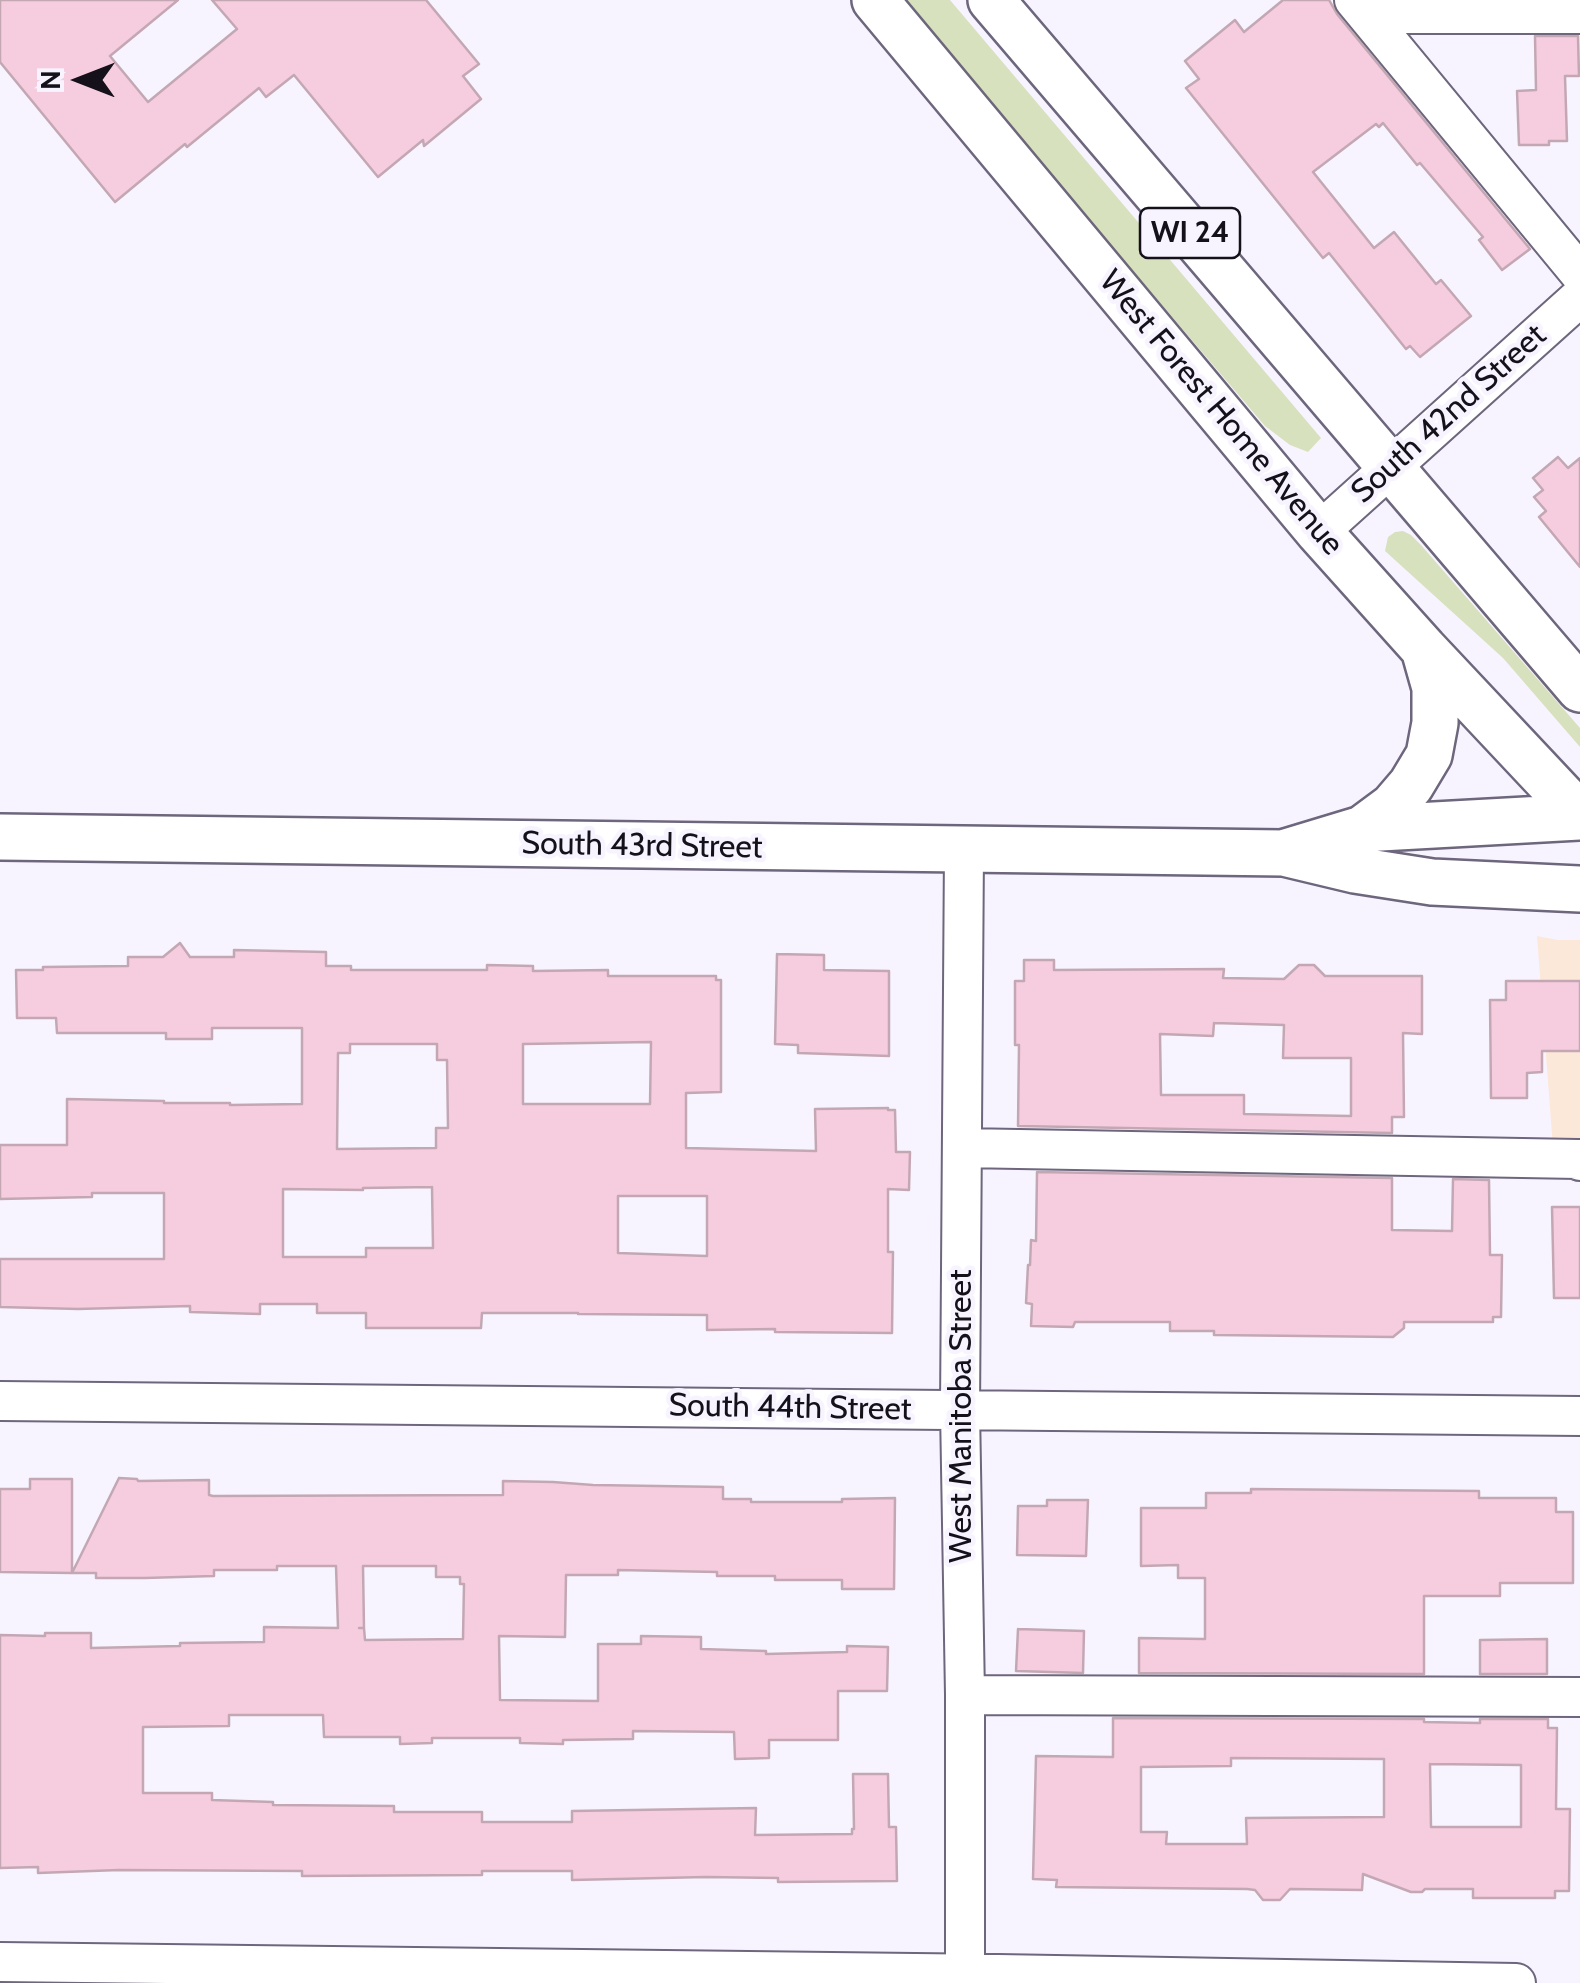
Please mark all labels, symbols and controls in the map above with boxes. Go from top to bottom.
north arrow [30,30,130,130]
text: N [33,70,67,90]
road number: WI 24 [1140,208,1240,258]
street label: West Forest Home Avenue [1091,263,1351,563]
street label: South 42nd Street [1344,317,1554,511]
street label: South 43rd Street [521,825,763,867]
street label: West Manitoba Street [943,1269,981,1563]
street label: South 44th Street [668,1387,912,1429]

